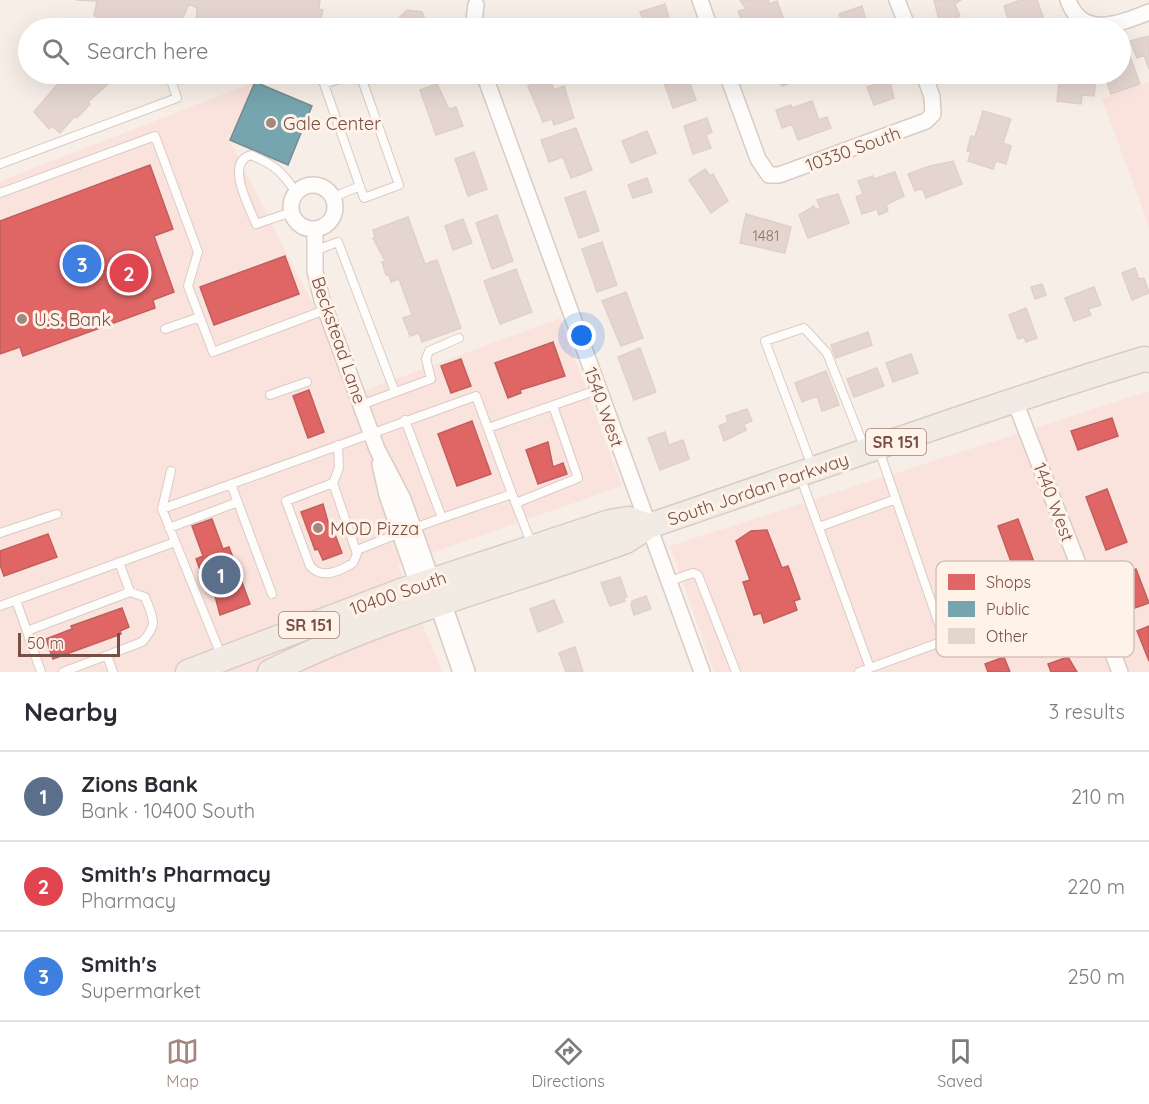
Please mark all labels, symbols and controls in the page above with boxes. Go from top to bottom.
search box [18,18,1131,84]
icon: search [39,35,72,68]
text: Search here [87,37,208,65]
place label: Gale Center [283,112,381,135]
marker: Gale Center [264,116,278,130]
street label: 10330 South [802,121,904,177]
house number: 1481 [753,226,779,245]
pin: 3 [62,242,101,286]
pin: 2 [110,250,148,296]
street label: Beckstead Lane [306,273,372,407]
place label: U.S. Bank [34,308,111,331]
marker: U.S. Bank [15,312,29,326]
your location [567,321,596,350]
street label: 1540 West [579,364,629,450]
road number: SR 151 [866,429,926,455]
street label: South Jordan Parkway [664,447,852,531]
street label: 1440 West [1028,459,1080,545]
place label: MOD Pizza [330,517,419,540]
marker: MOD Pizza [311,521,325,535]
pin: 1 [202,552,240,598]
legend [936,561,1134,657]
street label: 10400 South [347,566,449,620]
text: Shops [986,572,1031,592]
text: Public [986,599,1030,619]
road number: SR 151 [279,612,339,638]
text: Other [986,626,1028,646]
scale bar [18,630,120,658]
text: 50 m [27,633,64,653]
text: Nearby [24,695,118,728]
text: 3 results [1049,699,1125,724]
text: Zions Bank [81,770,198,798]
text: 1 [40,784,47,809]
text: 210 m [1071,784,1125,809]
text: Bank · 10400 South [81,798,255,823]
text: Smith's Pharmacy [81,860,271,888]
text: 2 [38,874,49,899]
text: 220 m [1067,874,1125,899]
text: Pharmacy [81,888,176,913]
text: Smith's [81,950,157,978]
text: 3 [38,964,49,989]
text: 250 m [1067,964,1125,989]
text: Supermarket [81,978,201,1003]
tab: Map [166,1035,199,1091]
tab: Directions [532,1035,605,1091]
tab: Saved [937,1035,983,1091]

